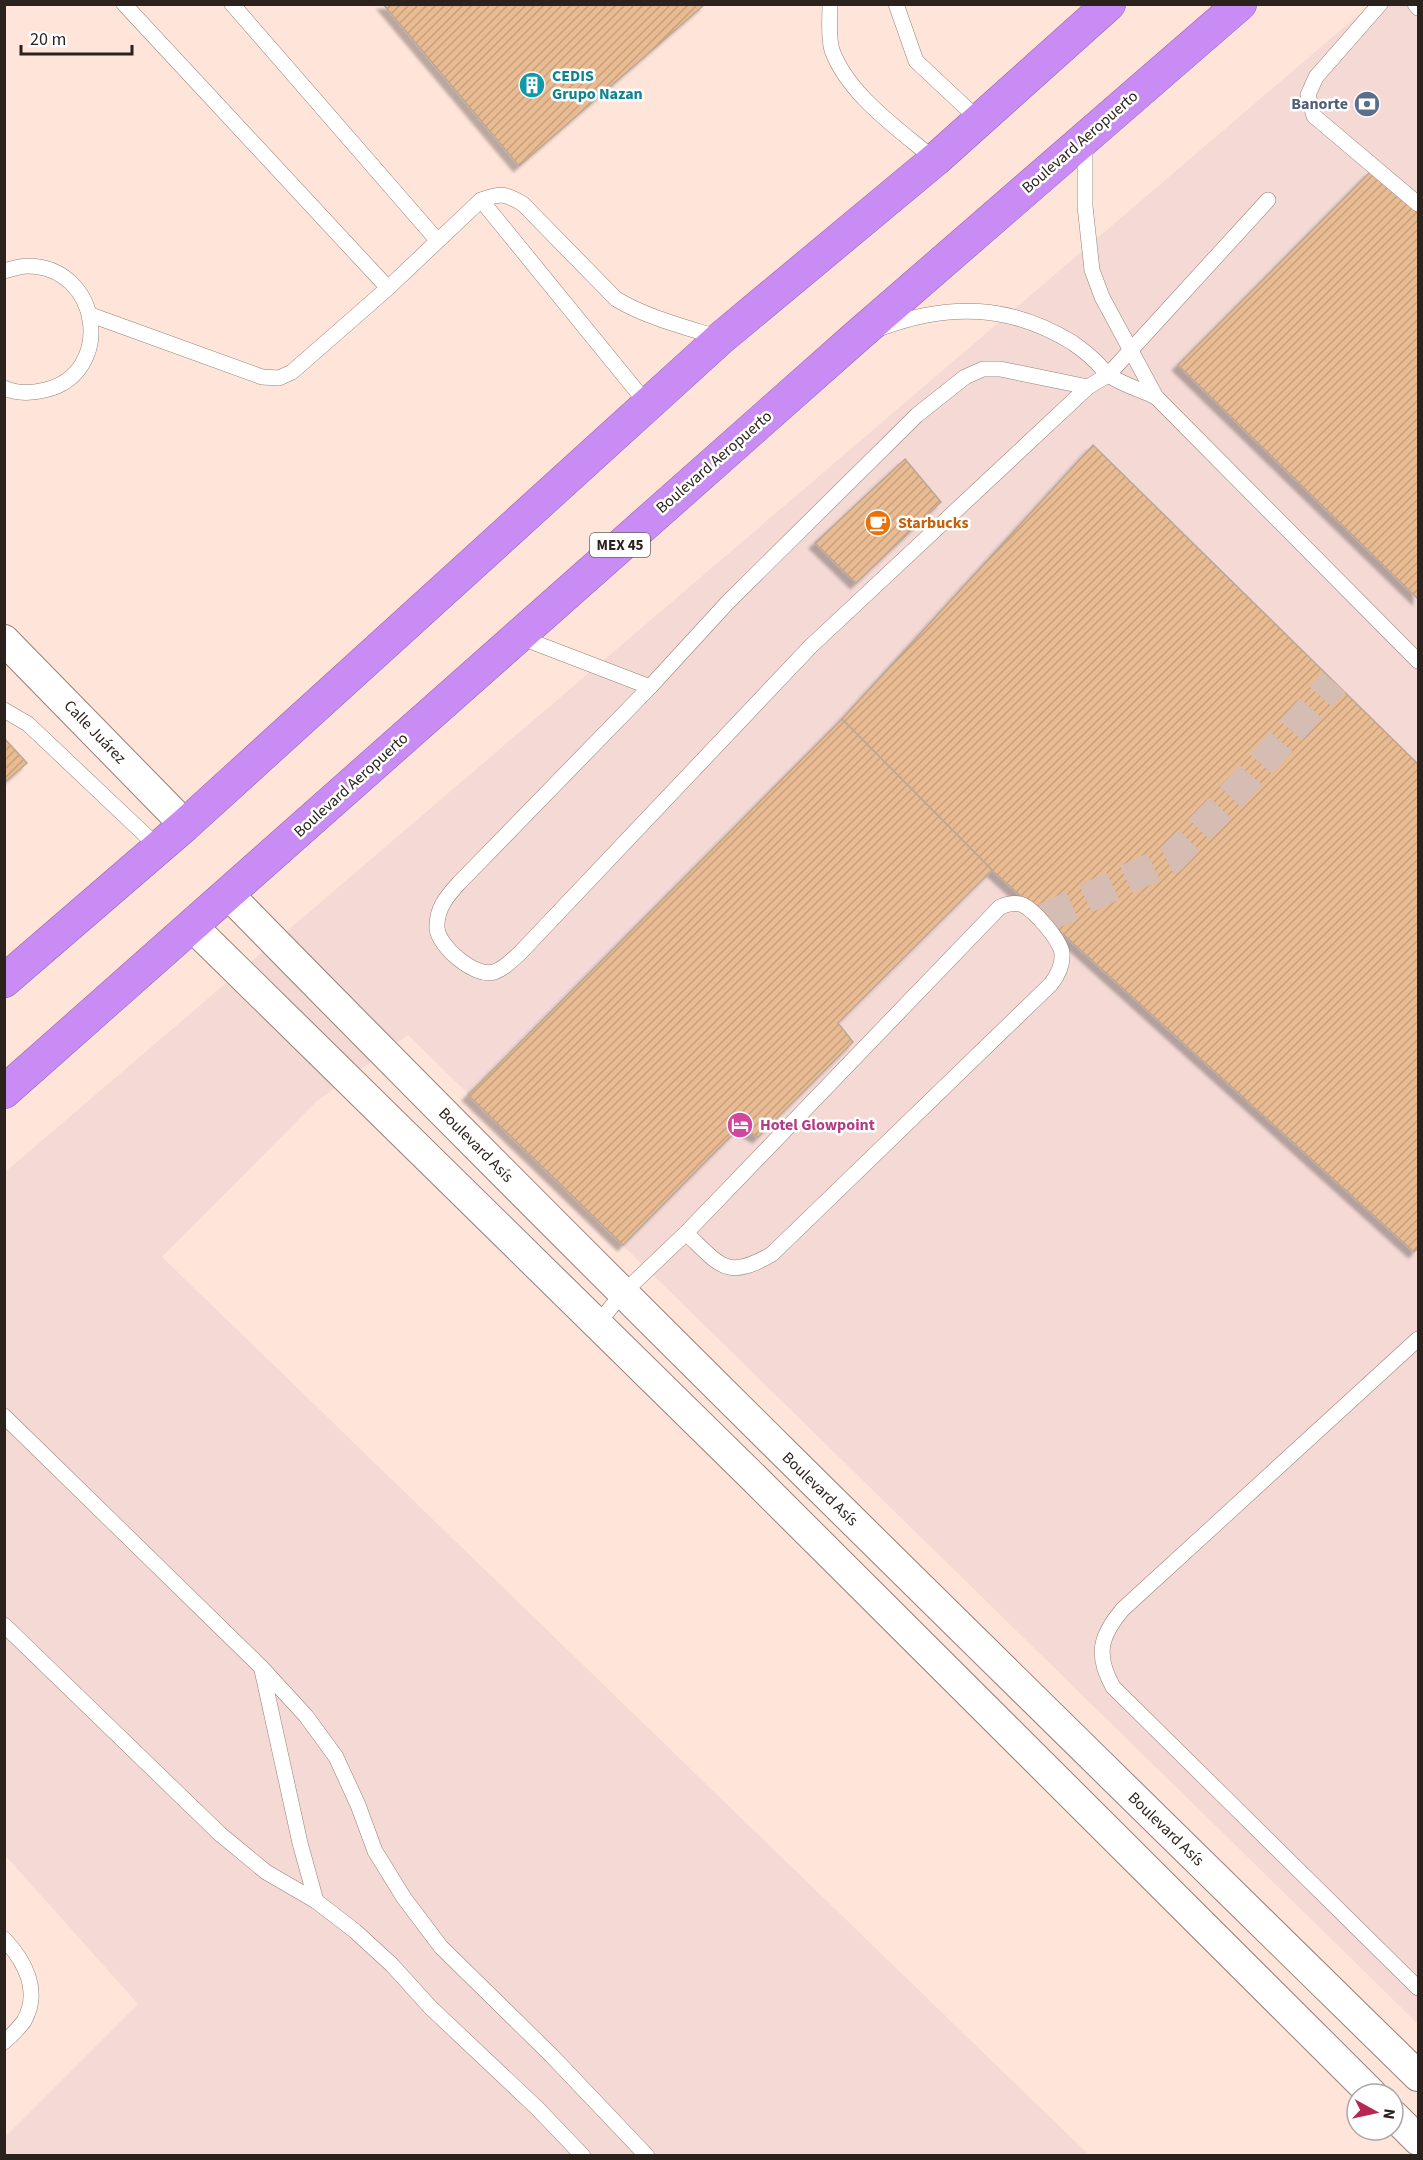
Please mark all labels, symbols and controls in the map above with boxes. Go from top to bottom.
scale bar [21,18,132,56]
text: 20 m [30,27,66,52]
place label: CEDIS Grupo Nazan [552,65,643,105]
building icon: CEDIS Grupo Nazan [517,70,547,100]
street label: Boulevard Aeropuerto [1017,85,1143,199]
bank icon: Banorte [1352,89,1382,119]
place label: Banorte [1291,93,1348,115]
street label: Boulevard Aeropuerto [651,405,777,519]
cafe icon: Starbucks [863,508,893,538]
place label: Starbucks [898,512,969,534]
road number: MEX 45 [590,533,650,557]
street label: Calle Juárez [59,695,131,769]
street label: Boulevard Aeropuerto [289,728,413,842]
street label: Boulevard Asís [434,1103,519,1188]
hotel icon: Hotel Glowpoint [725,1110,755,1140]
place label: Hotel Glowpoint [760,1114,875,1136]
street label: Boulevard Asís [777,1447,863,1531]
street label: Boulevard Asís [1123,1787,1209,1871]
north arrow [1345,2082,1405,2142]
text: N [1377,2107,1400,2121]

